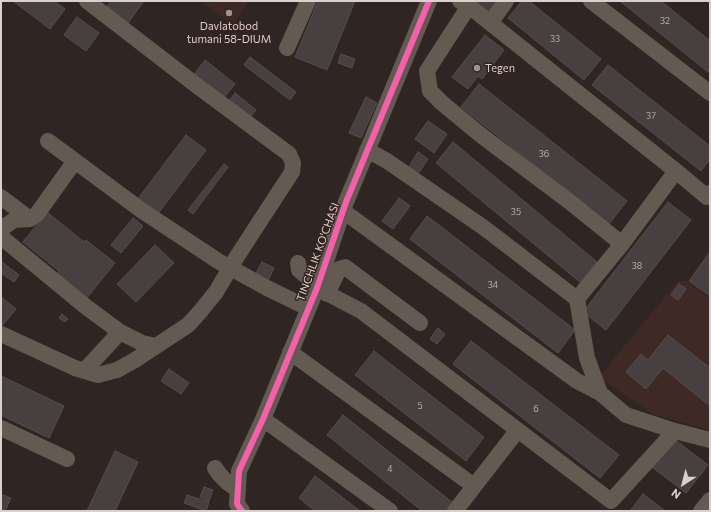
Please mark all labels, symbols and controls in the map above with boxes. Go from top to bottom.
marker: Davlatobod tumani 58-DIUM [224,8,234,18]
house number: 32 [660,16,670,26]
place label: Davlatobod tumani 58-DIUM [187,19,271,45]
house number: 33 [550,34,560,44]
place label: Tegen [485,61,515,75]
marker: Tegen [472,63,482,73]
house number: 37 [646,111,656,121]
house number: 36 [539,149,549,159]
street label: TINCHLIK KO'CHASI [294,201,342,303]
house number: 35 [511,207,521,217]
house number: 38 [632,261,642,271]
house number: 34 [488,280,498,290]
house number: 5 [417,401,423,411]
house number: 6 [533,404,539,414]
house number: 4 [387,464,393,474]
north arrow [663,464,703,504]
text: N [668,486,683,502]

